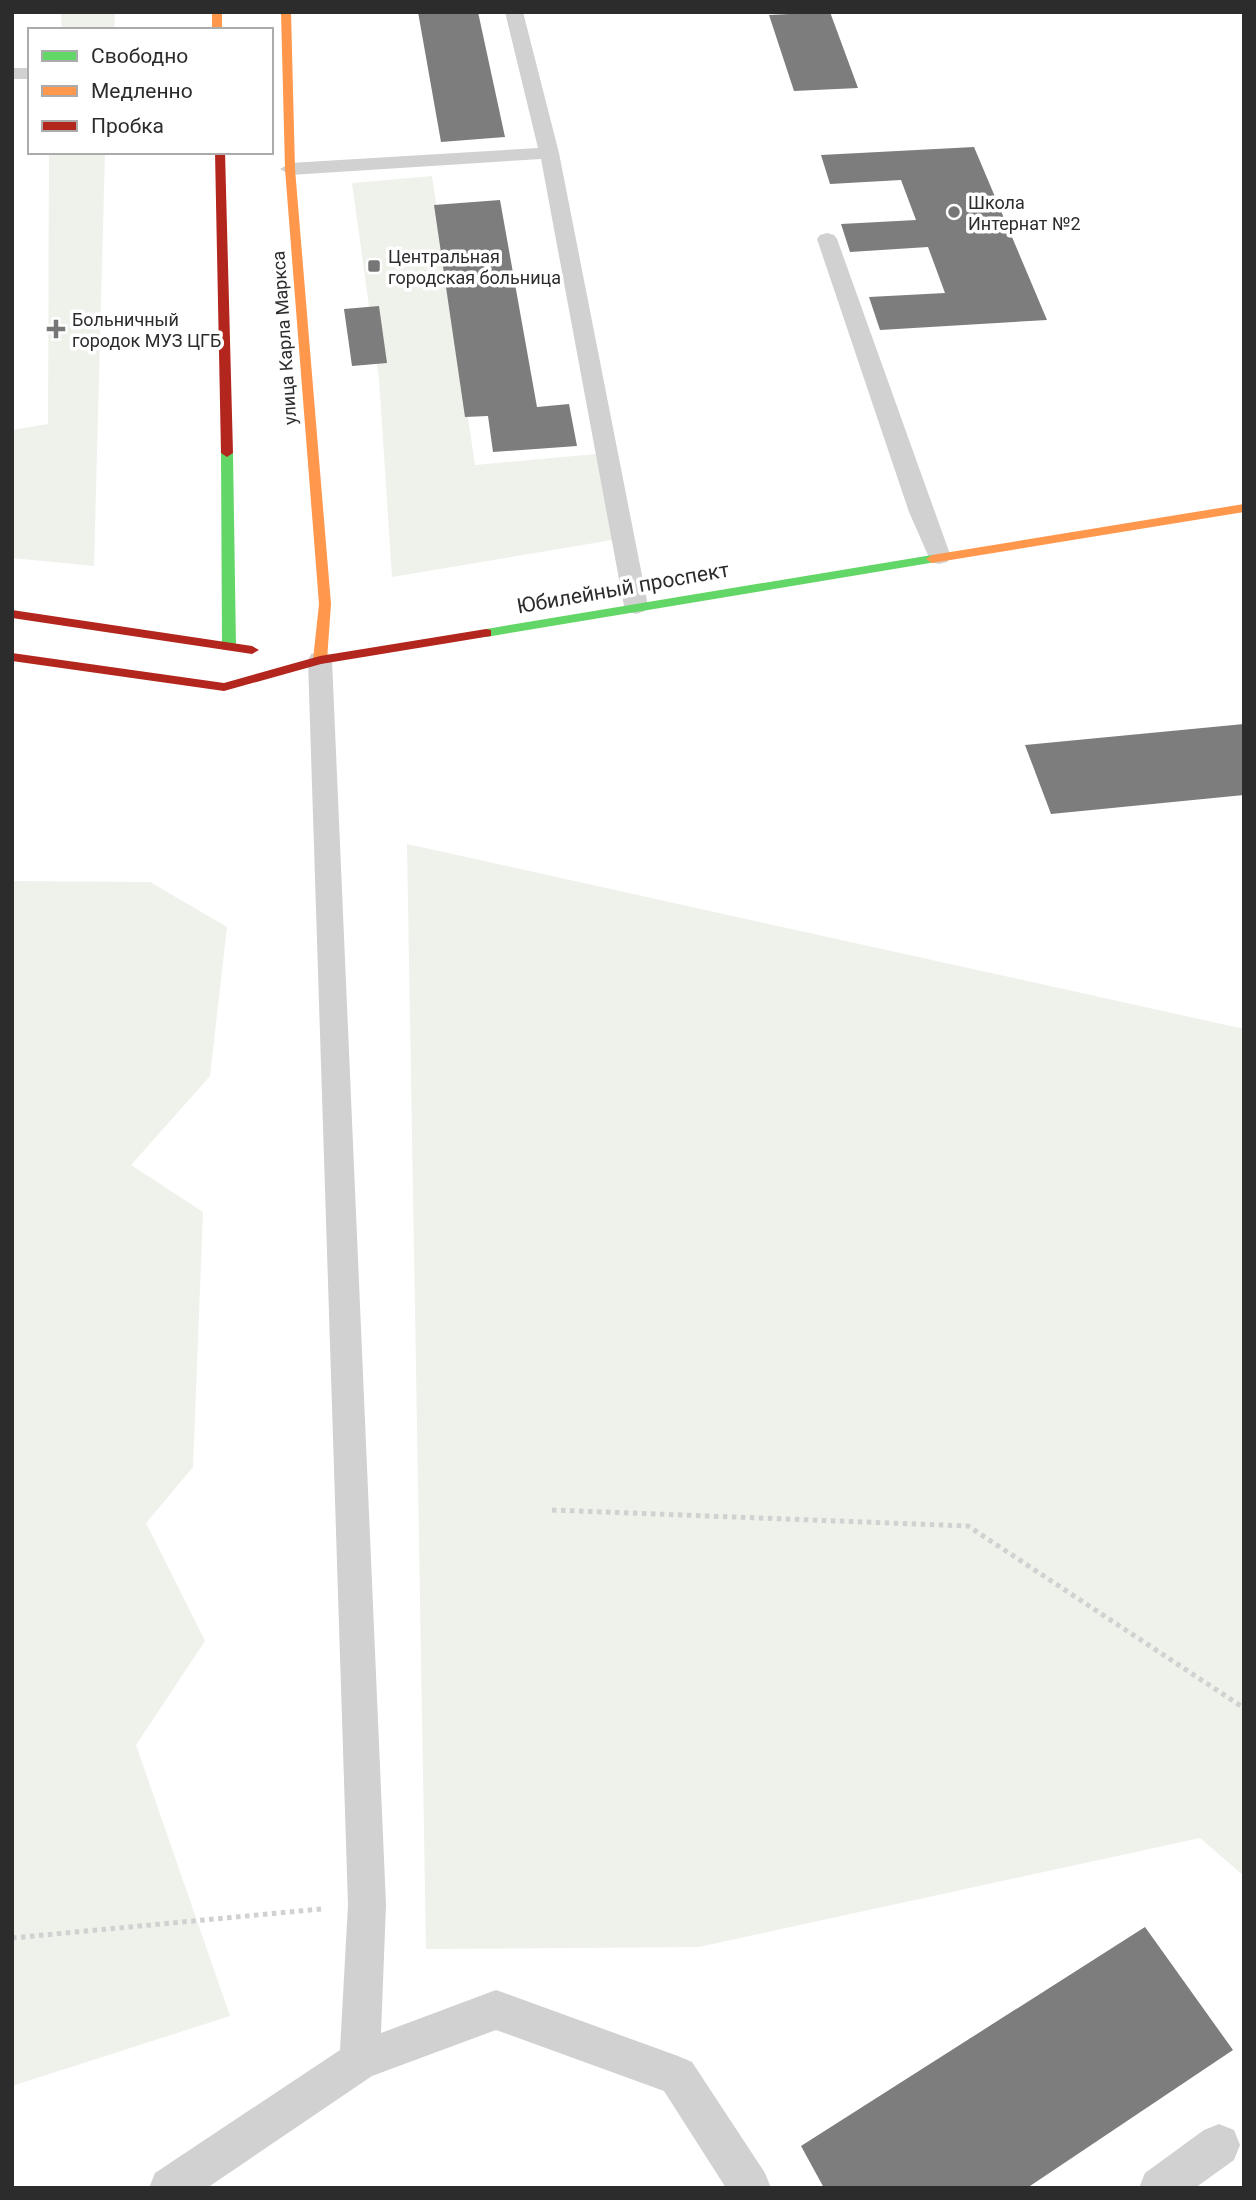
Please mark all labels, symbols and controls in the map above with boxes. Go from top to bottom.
legend [28,28,273,154]
text: Свободно [91,44,188,68]
text: Медленно [91,79,193,103]
text: Пробка [91,114,164,138]
place label: Школа Интернат №2 [968,192,1081,234]
marker: Школа Интернат №2 [946,204,962,220]
place label: Центральная городская больница [388,246,561,288]
street label: улица Карла Маркса [267,250,301,426]
marker: Центральная городская больница [366,258,382,274]
place label: Больничный городок МУЗ ЦГБ [72,309,221,351]
marker: Больничный городок МУЗ ЦГБ [46,319,66,339]
street label: Юбилейный проспект [515,558,731,618]

